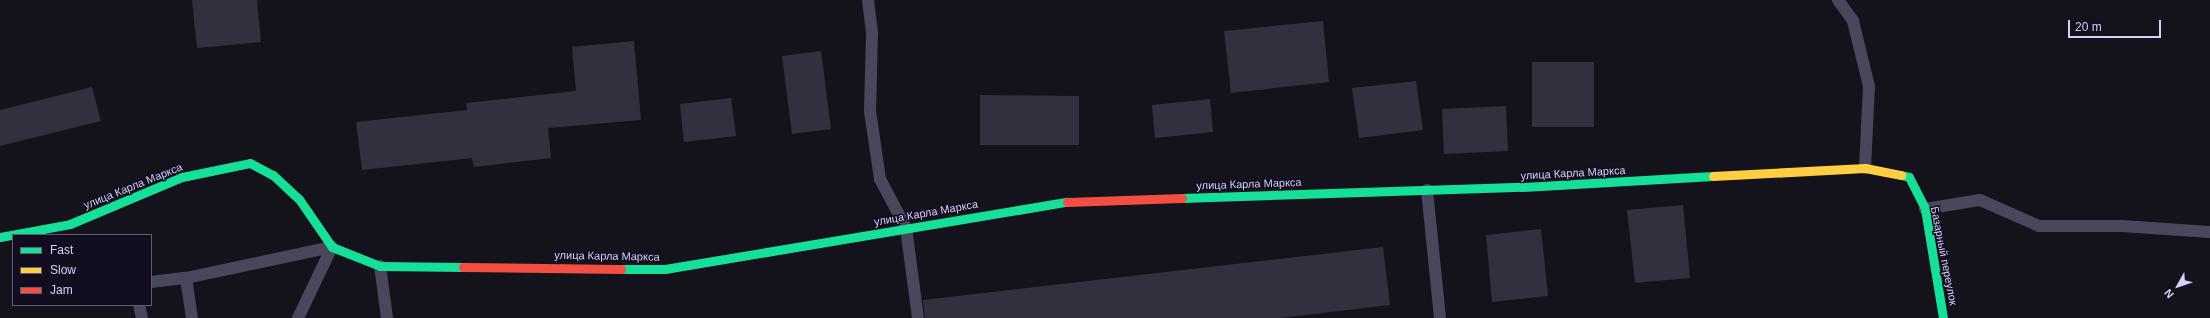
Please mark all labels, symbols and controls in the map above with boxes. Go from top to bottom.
scale bar [2070,12,2163,38]
text: 20 m [2075,20,2102,34]
street label: улица Карла Маркса [82,160,184,212]
street label: улица Карла Маркса [1520,164,1626,182]
street label: улица Карла Маркса [1196,176,1302,192]
street label: улица Карла Маркса [873,197,979,229]
street label: Базарный переулок [1928,205,1960,307]
legend [12,234,152,306]
text: Fast [50,243,73,257]
street label: улица Карла Маркса [554,248,660,264]
text: Slow [50,263,76,277]
north arrow [2158,266,2198,306]
text: Jam [50,283,73,297]
text: N [2162,287,2176,301]

